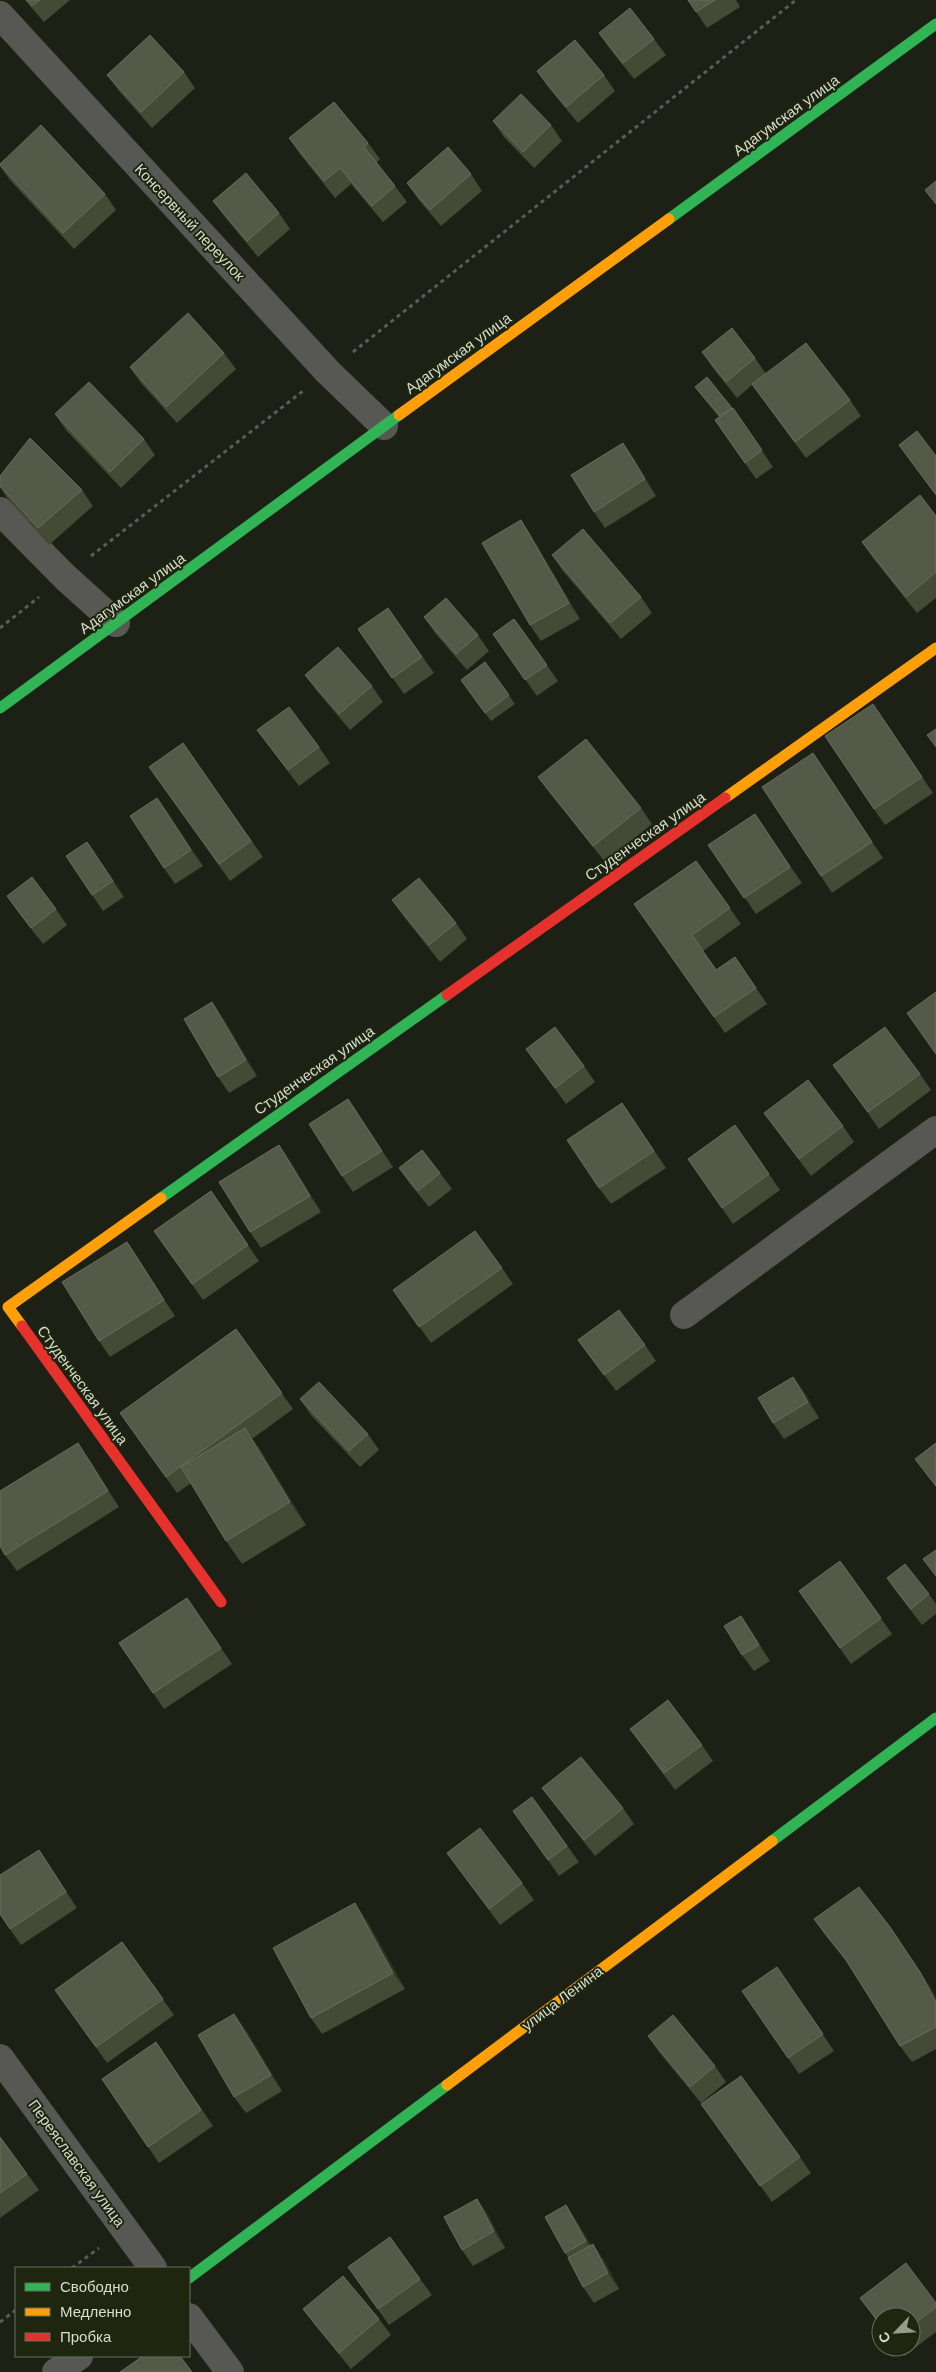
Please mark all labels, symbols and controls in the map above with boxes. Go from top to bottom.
street label: Адагумская улица [730,71,843,159]
street label: Консервный переулок [132,160,249,284]
street label: Адагумская улица [402,309,515,397]
street label: Адагумская улица [76,549,189,637]
street label: Студенческая улица [582,788,709,884]
street label: Студенческая улица [251,1022,378,1118]
street label: Студенческая улица [34,1322,132,1448]
street label: улица Ленина [518,1962,606,2034]
street label: Переяславская улица [25,2096,129,2230]
legend [15,2267,190,2357]
text: Свободно [60,2278,129,2295]
text: Медленно [60,2303,131,2320]
north arrow [871,2307,921,2357]
text: Пробка [60,2328,112,2345]
text: С [875,2330,894,2345]

